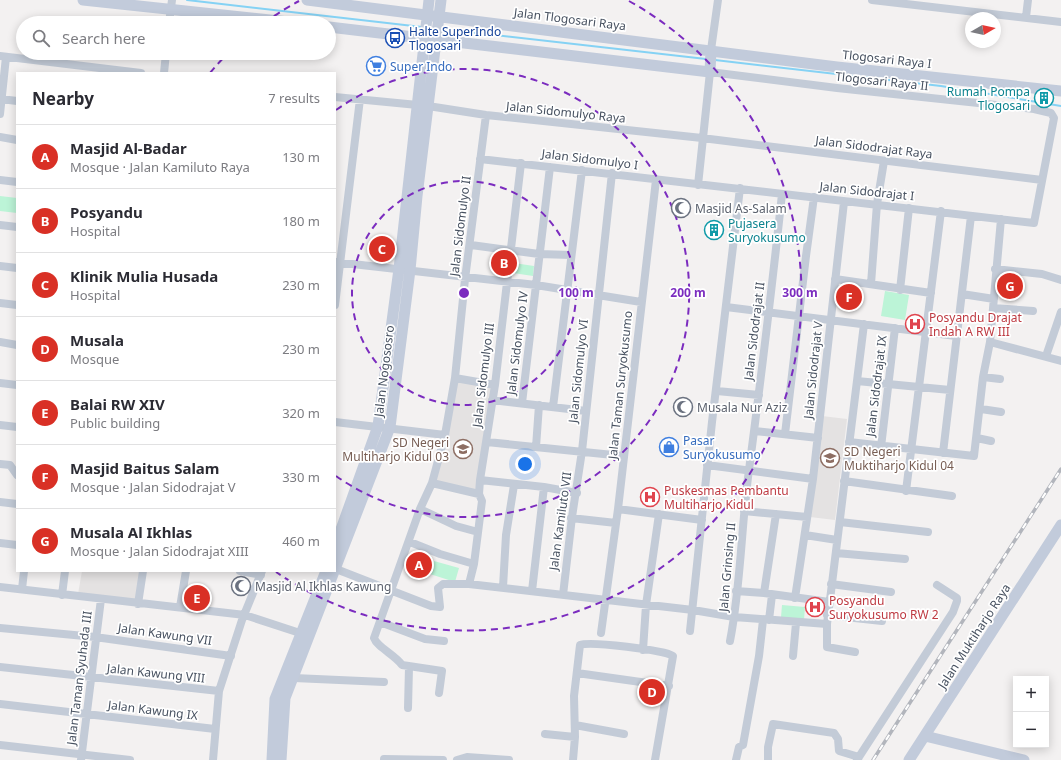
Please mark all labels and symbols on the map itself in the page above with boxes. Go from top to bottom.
street label: Jalan Tlogosari Raya [512,4,627,34]
north arrow [965,12,1001,48]
place label: Halte SuperIndo Tlogosari [409,23,501,54]
bus stop icon: Halte SuperIndo Tlogosari [384,27,406,49]
street label: Tlogosari Raya I [842,46,932,72]
supermarket icon: Super Indo [365,55,387,77]
place label: Super Indo [390,58,452,75]
street label: Tlogosari Raya II [835,68,929,94]
place label: Rumah Pompa Tlogosari [947,83,1030,114]
building icon: Rumah Pompa Tlogosari [1033,87,1055,109]
street label: Jalan Sidomulyo Raya [504,97,627,127]
street label: Jalan Sidodrajat Raya [813,131,934,163]
street label: Jalan Sidomulyo I [540,145,639,173]
street label: Jalan Sidomulyo II [445,175,475,278]
street label: Jalan Sidodrajat I [818,177,915,204]
mosque icon: Masjid As-Salam [670,197,692,219]
place label: Masjid As-Salam [695,200,787,217]
place label: Pujasera Suryokusumo [728,215,806,246]
building icon: Pujasera Suryokusumo [703,219,725,241]
pin: C [369,234,395,264]
pin: B [491,248,517,278]
pin: G [997,271,1023,301]
street label: Jalan Sidodrajat II [739,281,768,382]
pin: F [836,282,862,312]
text: 100 m [558,284,594,301]
text: 200 m [670,284,706,301]
text: 300 m [782,284,818,301]
centre of rings [457,286,471,300]
street label: Jalan Sidomulyo IV [502,289,532,397]
place label: Posyandu Drajat Indah A RW III [929,309,1022,340]
street label: Jalan Taman Suryokusumo [604,310,636,461]
hospital icon: Posyandu Drajat Indah A RW III [904,313,926,335]
street label: Jalan Sidomulyo VI [564,318,592,425]
street label: Jalan Sidodrajat V [799,320,827,421]
street label: Jalan Sidomulyo III [468,322,498,429]
street label: Jalan Nogososro [370,324,398,419]
street label: Jalan Sidodrajat IX [861,334,891,439]
mosque icon: Musala Nur Aziz [672,396,694,418]
place label: Musala Nur Aziz [697,399,788,416]
place label: Pasar Suryokusumo [683,432,761,463]
place label: SD Negeri Multiharjo Kidul 03 [342,434,449,465]
shop icon: Pasar Suryokusumo [658,436,680,458]
school or university icon: SD Negeri Multiharjo Kidul 03 [452,438,474,460]
place label: SD Negeri Muktiharjo Kidul 04 [844,443,954,474]
school or university icon: SD Negeri Muktiharjo Kidul 04 [819,447,841,469]
your location [515,454,535,474]
street label: Jalan Kamiluto VII [545,471,575,572]
place label: Puskesmas Pembantu Multiharjo Kidul [664,482,789,513]
hospital icon: Puskesmas Pembantu Multiharjo Kidul [639,486,661,508]
street label: Jalan Grinsing II [715,522,739,613]
pin: A [406,550,432,580]
mosque icon: Masjid Al Ikhlas Kawung [230,575,252,597]
place label: Masjid Al Ikhlas Kawung [255,578,391,595]
street label: Jalan Muktiharjo Raya [933,580,1014,693]
pin: E [184,583,210,613]
place label: Posyandu Suryokusumo RW 2 [829,592,939,623]
hospital icon: Posyandu Suryokusumo RW 2 [804,596,826,618]
street label: Jalan Taman Syuhada III [62,610,96,747]
street label: Jalan Kawung VII [116,619,213,649]
street label: Jalan Kawung VIII [105,659,206,687]
pin: D [639,677,665,707]
street label: Jalan Kawung IX [106,696,199,724]

